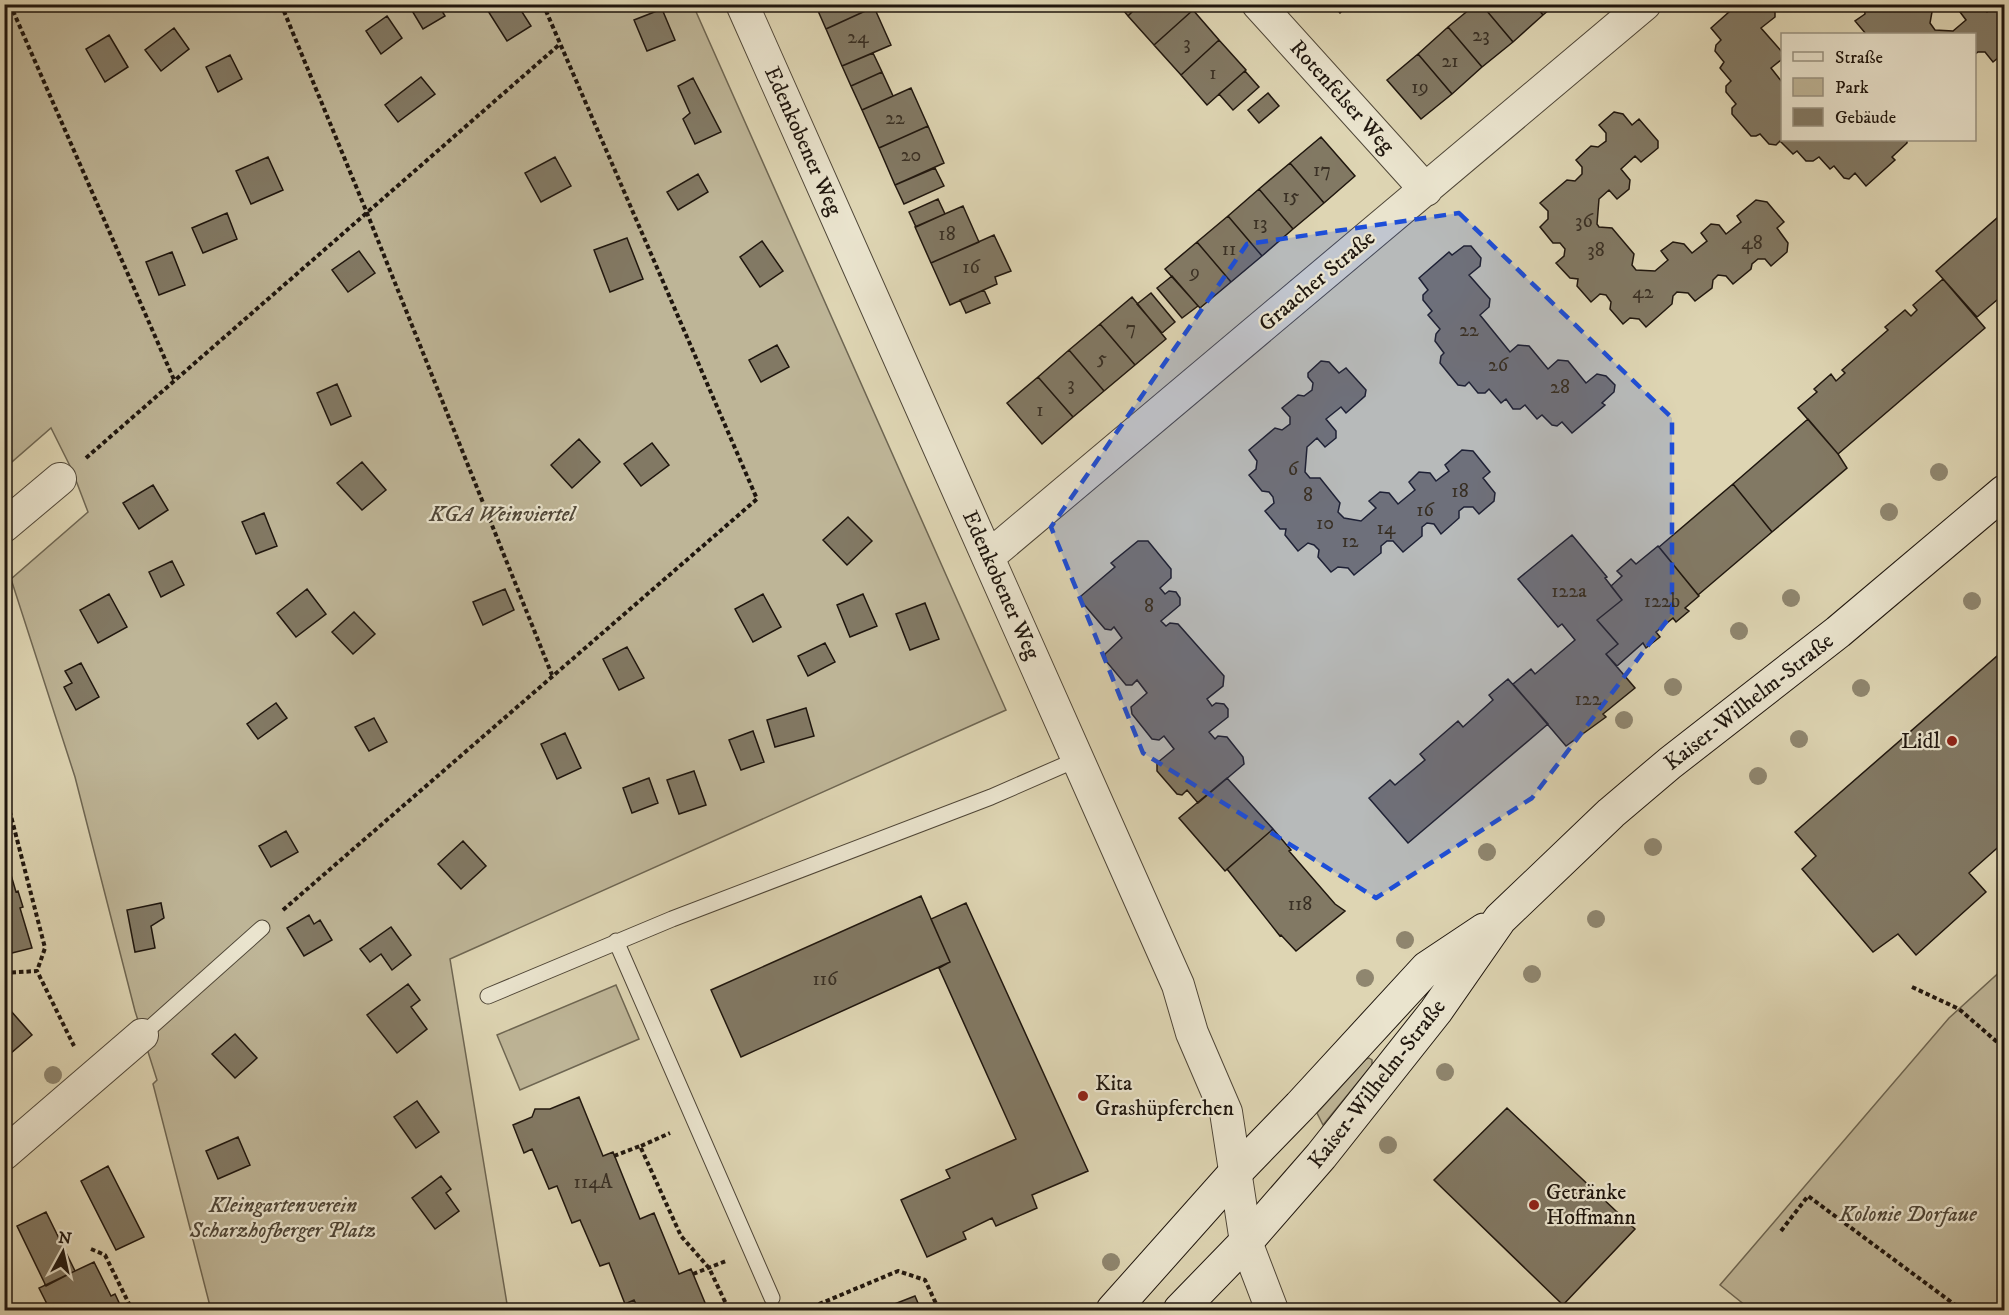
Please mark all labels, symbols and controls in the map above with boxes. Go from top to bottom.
house number: 23 [1472,23,1490,48]
house number: 24 [847,25,869,50]
house number: 3 [1183,31,1191,56]
legend [1781,33,1976,141]
street label: Rotenfelser Weg [1284,35,1400,160]
text: Straße [1835,47,1883,69]
house number: 21 [1441,49,1459,74]
house number: 1 [1209,61,1217,86]
street label: Edenkobener Weg [758,62,848,220]
house number: 19 [1411,75,1429,100]
text: Park [1835,77,1869,99]
house number: 22 [885,106,905,131]
text: Gebäude [1835,107,1896,129]
house number: 20 [901,143,921,168]
house number: 17 [1313,158,1331,183]
house number: 15 [1282,184,1300,209]
house number: 36 [1575,209,1594,234]
house number: 13 [1253,211,1267,236]
house number: 18 [938,222,956,247]
street label: Graacher Straße [1253,224,1381,338]
house number: 48 [1741,231,1763,256]
house number: 11 [1222,237,1236,262]
house number: 38 [1587,238,1605,263]
house number: 16 [962,255,980,280]
house number: 9 [1189,260,1200,285]
house number: 42 [1632,280,1654,305]
house number: 7 [1126,316,1136,341]
house number: 22 [1459,318,1479,343]
house number: 5 [1097,346,1107,371]
house number: 26 [1488,353,1509,378]
house number: 3 [1067,372,1075,397]
house number: 28 [1550,375,1570,400]
house number: 1 [1036,398,1044,423]
house number: 6 [1288,457,1299,482]
house number: 18 [1451,479,1469,504]
house number: 8 [1303,483,1313,508]
house number: 16 [1416,498,1434,523]
park label: KGA Weinviertel [428,501,577,528]
street label: Edenkobener Weg [956,506,1046,664]
house number: 10 [1316,511,1334,536]
house number: 14 [1377,516,1396,541]
house number: 12 [1341,529,1359,554]
house number: 122a [1551,579,1587,604]
house number: 122b [1644,589,1680,614]
house number: 8 [1144,594,1154,619]
street label: Kaiser-Wilhelm-Straße [1659,627,1839,777]
house number: 122 [1575,687,1602,712]
place label: Lidl [1901,728,1940,755]
marker: Lidl [1945,734,1959,748]
house number: 118 [1288,892,1312,917]
house number: 116 [812,967,838,992]
street label: Kaiser-Wilhelm-Straße [1302,994,1452,1174]
place label: Kita Grashüpferchen [1095,1070,1234,1122]
marker: Kita Grashüpferchen [1076,1089,1090,1103]
house number: 114A [574,1170,613,1195]
place label: Getränke Hoffmann [1546,1179,1636,1231]
park label: Kleingartenverein Scharzhofberger Platz [189,1192,376,1244]
marker: Getränke Hoffmann [1527,1198,1541,1212]
park label: Kolonie Dorfaue [1838,1201,1977,1228]
north arrow [33,1222,93,1282]
text: N [57,1227,73,1249]

